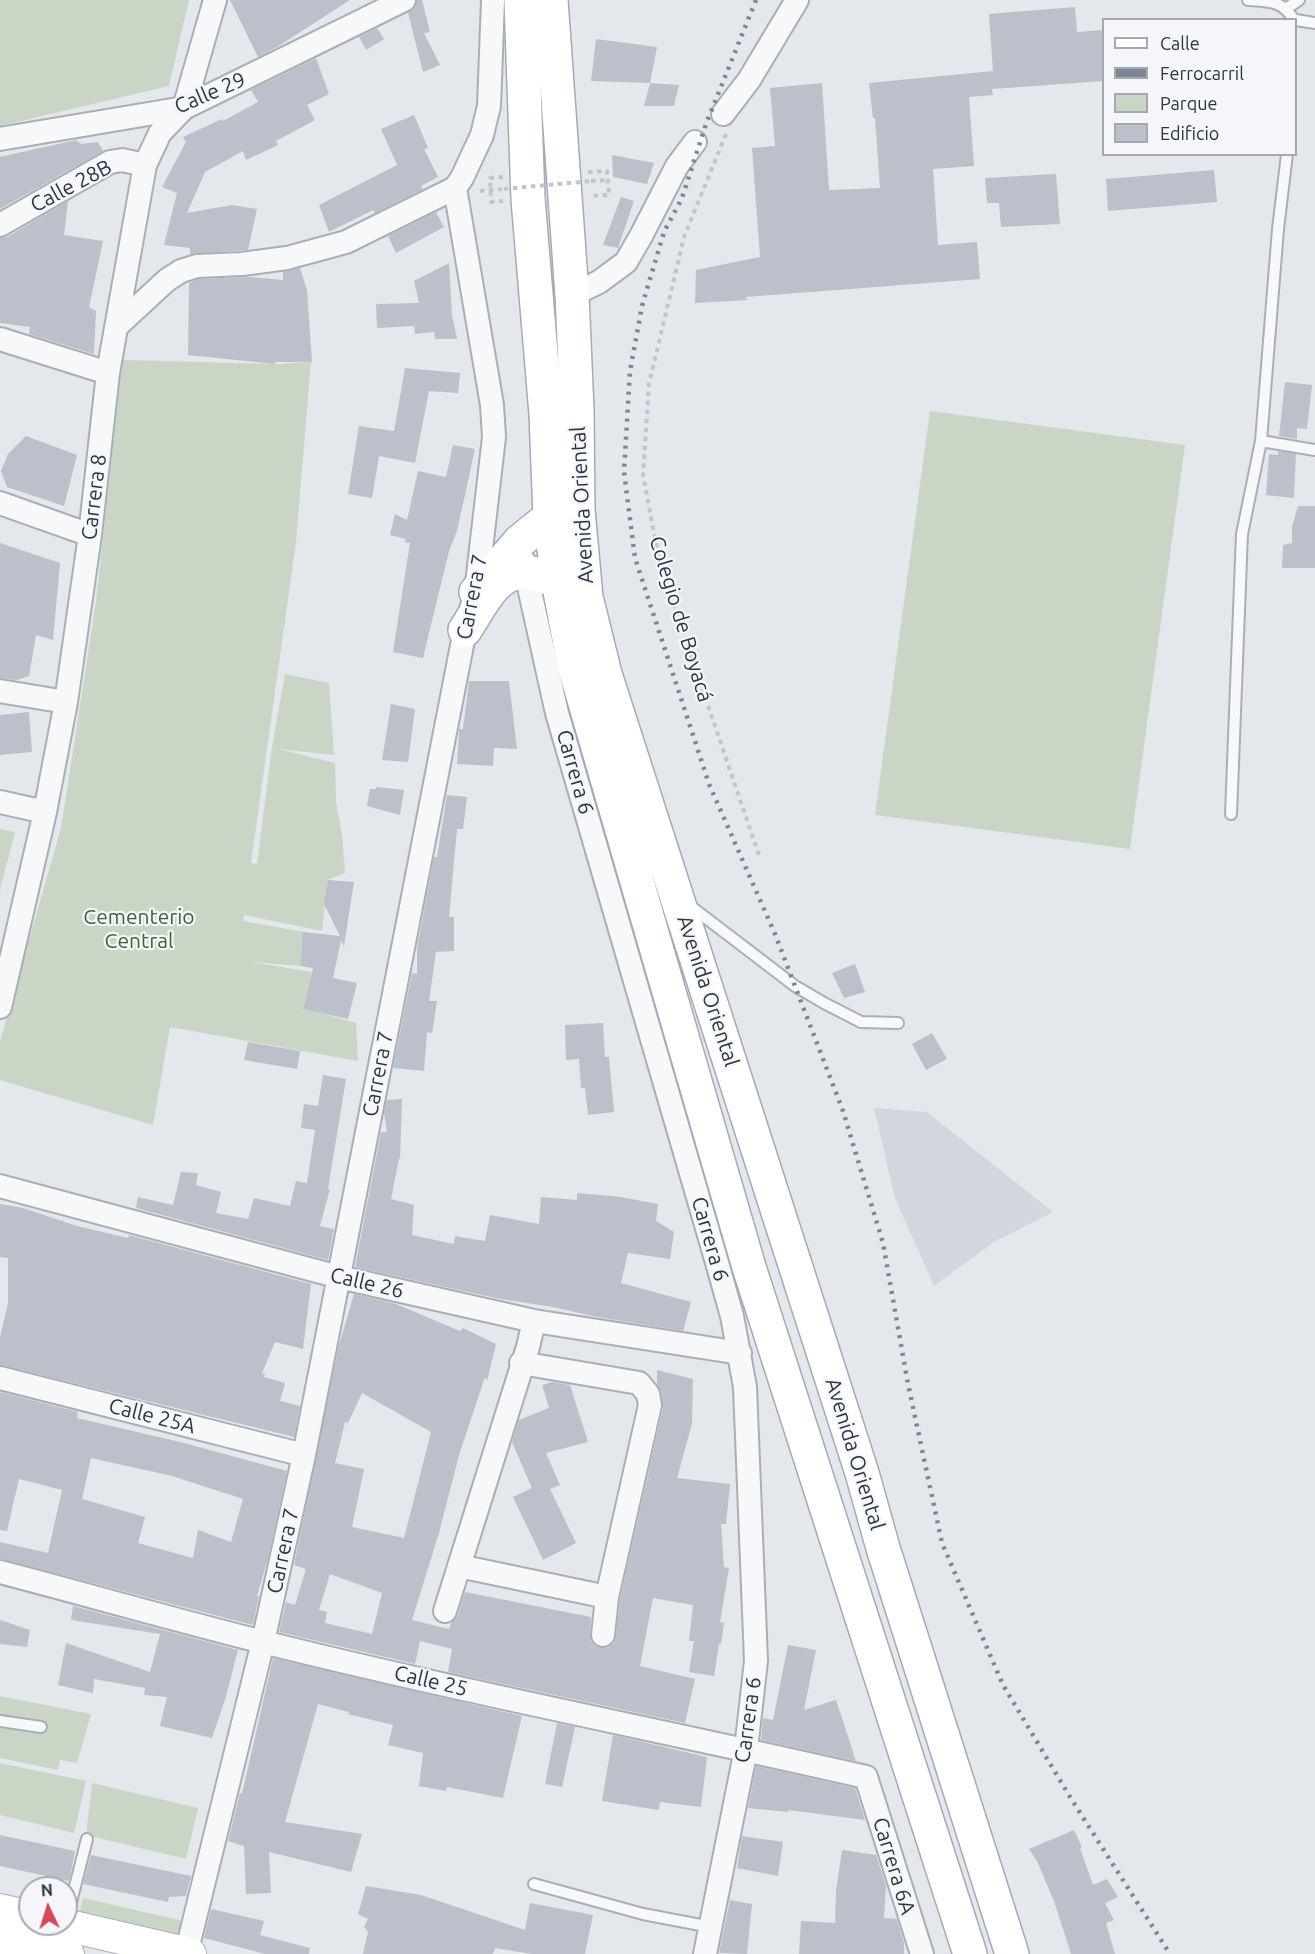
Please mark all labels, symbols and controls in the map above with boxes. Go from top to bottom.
legend [1102,18,1297,156]
text: Calle [1160,33,1200,53]
text: Ferrocarril [1160,63,1244,83]
street label: Calle 29 [171,67,249,119]
text: Parque [1160,93,1217,113]
text: Edificio [1160,123,1219,143]
street label: Calle 28B [26,154,116,218]
street label: Avenida Oriental [565,426,599,584]
street label: Carrera 8 [76,453,112,541]
street label: Colegio de Boyacá [644,533,718,705]
street label: Carrera 7 [451,552,493,642]
street label: Carrera 6 [551,727,599,817]
park label: Cementerio Central [83,904,195,954]
street label: Avenida Oriental [672,912,744,1070]
street label: Carrera 7 [357,1029,399,1119]
street label: Carrera 6 [686,1194,734,1284]
street label: Calle 26 [328,1262,406,1304]
street label: Avenida Oriental [820,1375,890,1533]
street label: Calle 25A [106,1393,198,1439]
street label: Carrera 7 [262,1506,304,1596]
street label: Calle 25 [392,1660,470,1702]
street label: Carrera 6 [729,1675,767,1765]
street label: Carrera 6A [867,1814,921,1918]
north arrow [18,1876,78,1936]
text: N [40,1881,53,1899]

